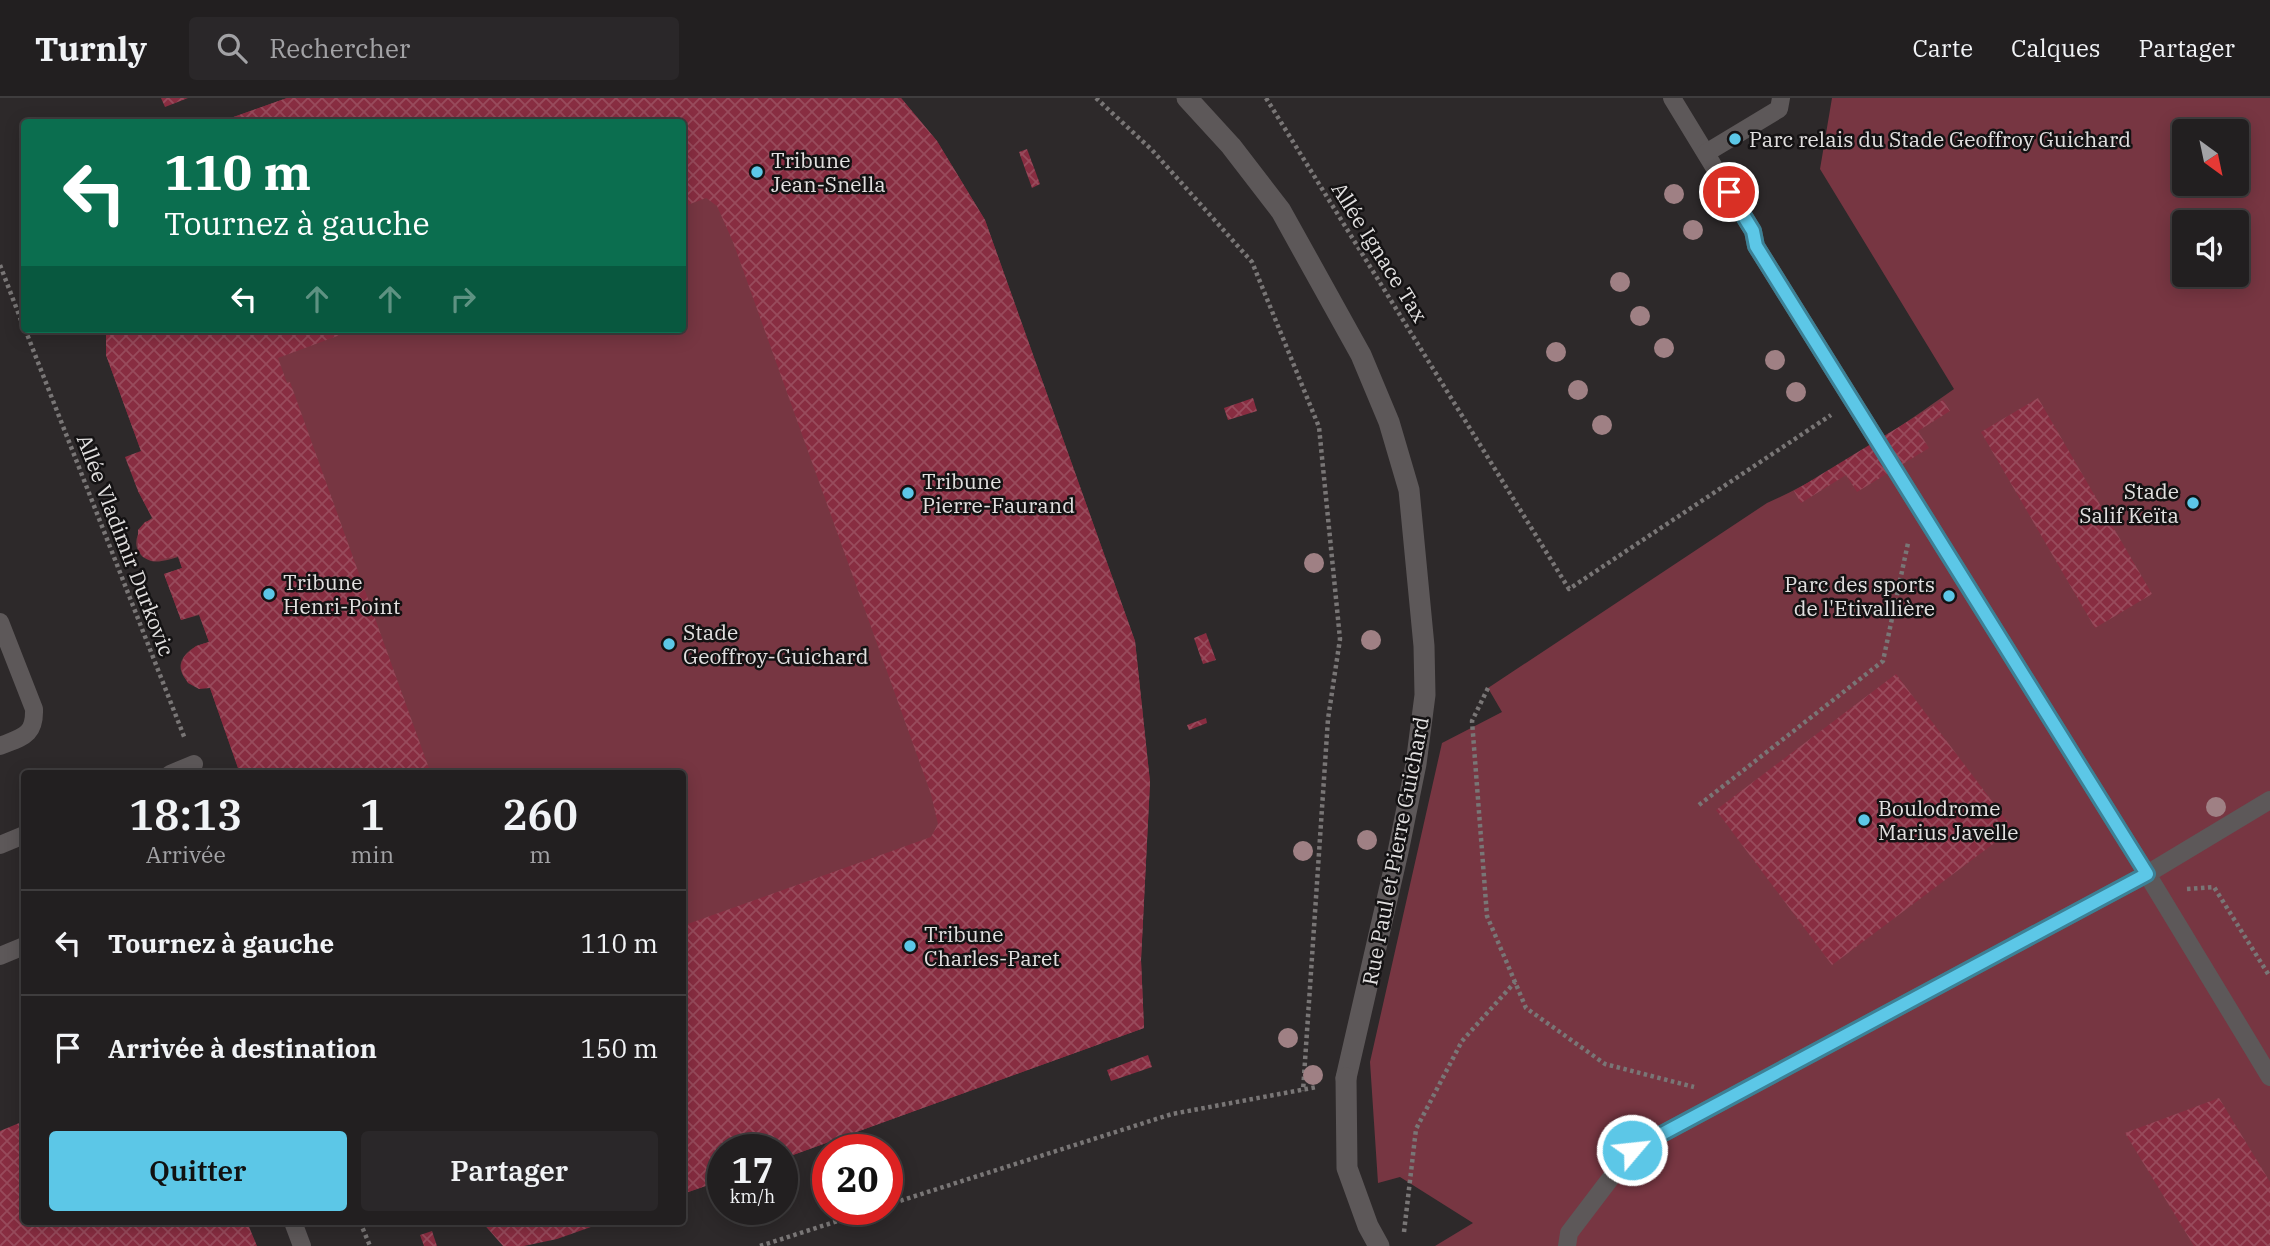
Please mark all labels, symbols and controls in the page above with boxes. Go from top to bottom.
search box [189,17,679,80]
text: Turnly [35,27,147,70]
icon: search [213,29,251,67]
text: Rechercher [269,31,410,65]
text: Carte [1912,32,1973,64]
text: Calques [2011,32,2101,64]
text: Partager [2139,32,2235,64]
north arrow [2172,119,2249,196]
map controls [2172,119,2249,287]
place label: Parc relais du Stade Geoffroy Guichard [1749,125,2131,153]
marker: Parc relais du Stade Geoffroy Guichard [1727,131,1743,147]
text: 110 m [164,140,311,203]
place label: Tribune Jean-Snella [771,146,886,198]
icon: left [49,147,140,238]
pin [1699,162,1759,222]
marker: Tribune Jean-Snella [749,164,765,180]
icon: arrive [1710,173,1748,211]
street label: Allée Ignace Tax [1326,176,1435,328]
text: Tournez à gauche [164,202,430,244]
button: sound [2172,210,2249,287]
icon: left [225,280,263,318]
icon: ahead [298,280,336,318]
icon: ahead [371,280,409,318]
icon: right [444,280,482,318]
street label: Allée Vladimir Durkovic [71,430,181,660]
place label: Tribune Pierre-Faurand [922,467,1075,519]
place label: Stade Salif Keïta [2079,477,2179,529]
marker: Tribune Pierre-Faurand [900,485,916,501]
marker: Stade Salif Keïta [2185,495,2201,511]
place label: Tribune Henri-Point [283,568,400,620]
place label: Parc des sports de l'Etivallière [1784,570,1935,622]
marker: Tribune Henri-Point [261,586,277,602]
marker: Parc des sports de l'Etivallière [1941,588,1957,604]
place label: Stade Geoffroy-Guichard [683,618,869,670]
marker: Stade Geoffroy-Guichard [661,636,677,652]
street label: Rue Paul et Pierre Guichard [1355,714,1435,988]
text: 18:13 [129,787,242,842]
text: 1 [360,787,385,842]
text: 260 [502,787,578,842]
place label: Boulodrome Marius Javelle [1878,794,2019,846]
marker: Boulodrome Marius Javelle [1856,812,1872,828]
text: Arrivée [146,839,226,869]
text: min [350,839,394,869]
text: m [529,839,551,869]
place label: Tribune Charles-Paret [924,920,1060,972]
icon: left [49,924,87,962]
text: Tournez à gauche [108,926,334,960]
text: 110 m [580,926,658,960]
marker: Tribune Charles-Paret [902,938,918,954]
icon: arrive [49,1029,87,1067]
text: Arrivée à destination [108,1031,377,1065]
text: 150 m [580,1031,658,1065]
position arrow [1595,1113,1669,1187]
button: Quitter [49,1131,347,1211]
button: Partager [361,1131,658,1211]
speed limit sign: 20 [812,1134,903,1225]
text: 17 [731,1147,774,1193]
text: km/h [730,1185,775,1208]

